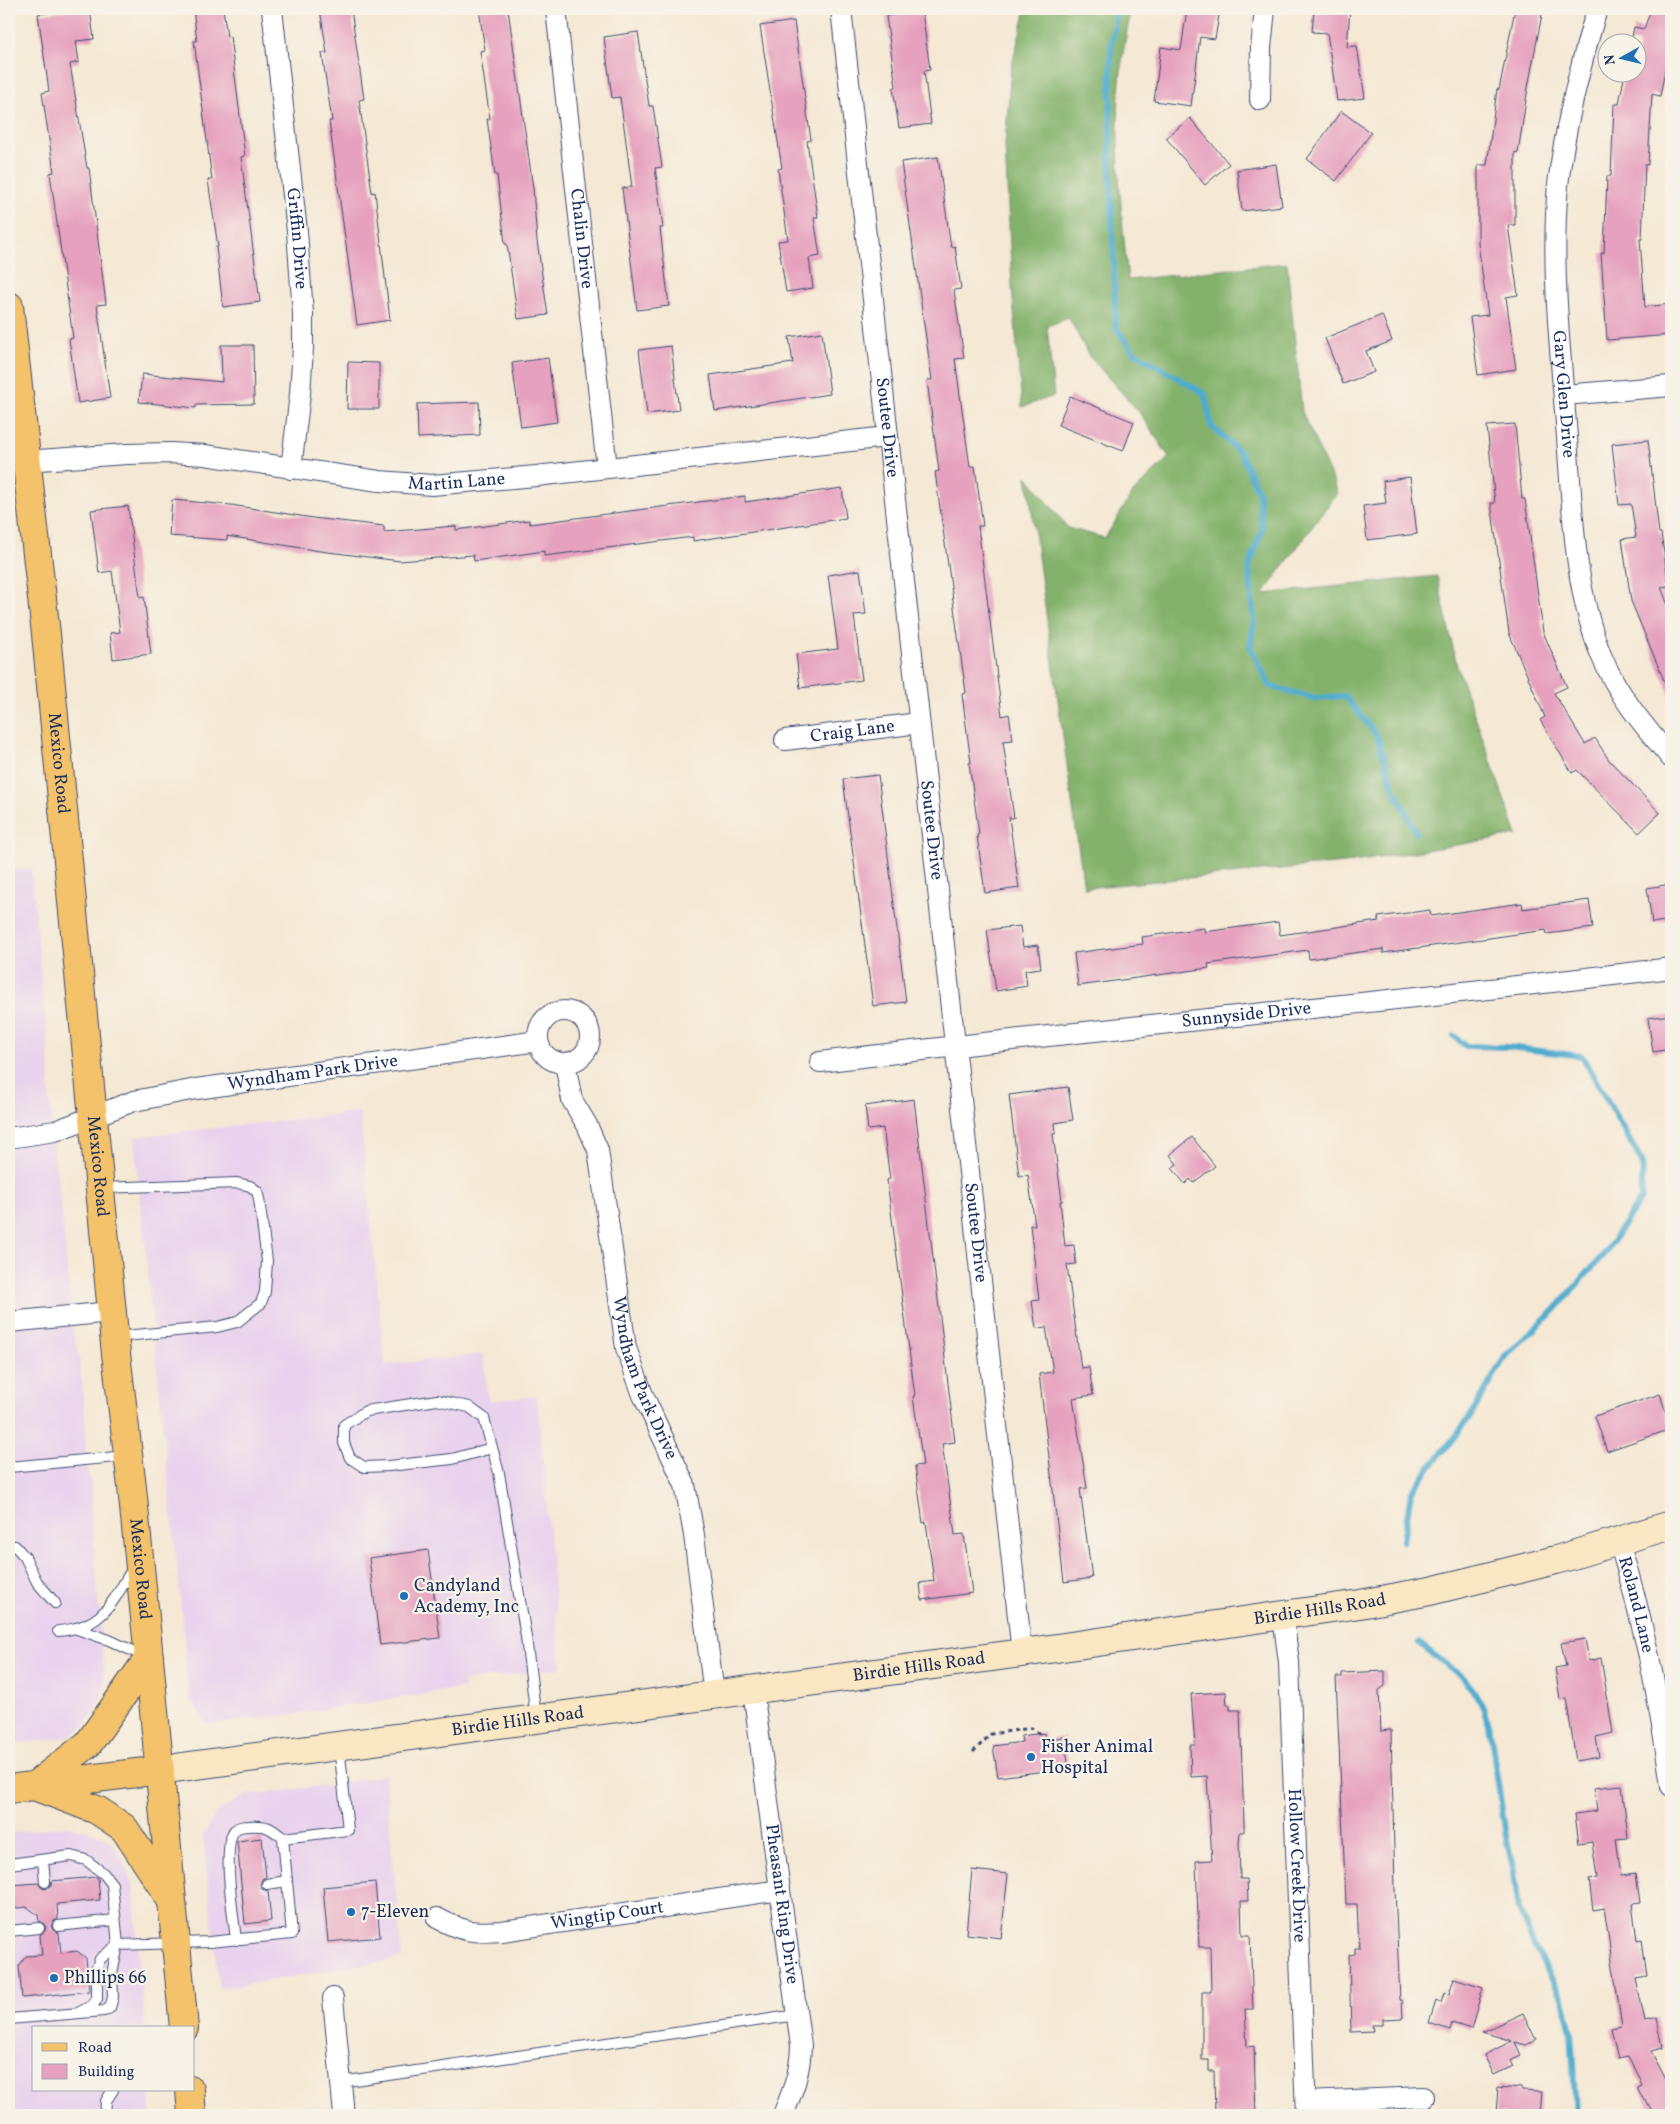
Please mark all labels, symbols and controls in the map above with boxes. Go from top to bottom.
north arrow [1598,32,1648,82]
text: N [1600,53,1621,66]
street label: Griffin Drive [280,187,314,290]
street label: Chalin Drive [564,187,599,290]
street label: Gary Glen Drive [1546,329,1581,459]
street label: Soutee Drive [869,376,905,479]
street label: Martin Lane [407,466,506,498]
street label: Mexico Road [41,712,76,815]
street label: Craig Lane [809,714,896,749]
street label: Soutee Drive [913,779,949,881]
street label: Sunnyside Drive [1180,996,1312,1034]
street label: Wyndham Park Drive [226,1048,399,1097]
street label: Mexico Road [80,1115,115,1218]
street label: Soutee Drive [958,1181,994,1284]
street label: Wyndham Park Drive [606,1295,684,1463]
street label: Mexico Road [123,1517,158,1621]
street label: Roland Lane [1612,1553,1660,1655]
place label: Candyland Academy, Inc [414,1574,519,1620]
street label: Birdie Hills Road [1252,1587,1388,1632]
marker: Candyland Academy, Inc [398,1590,410,1602]
street label: Birdie Hills Road [851,1646,987,1688]
street label: Birdie Hills Road [450,1700,586,1743]
place label: Fisher Animal Hospital [1041,1735,1153,1781]
marker: Fisher Animal Hospital [1025,1751,1037,1763]
street label: Hollow Creek Drive [1281,1788,1312,1943]
street label: Pheasant Ring Drive [759,1822,805,1986]
street label: Wingtip Court [549,1895,665,1936]
place label: 7-Eleven [361,1900,429,1925]
marker: 7-Eleven [345,1906,357,1918]
place label: Phillips 66 [64,1966,147,1991]
marker: Phillips 66 [48,1972,60,1984]
legend [32,2026,195,2092]
text: Road [78,2038,112,2059]
text: Building [78,2062,135,2083]

